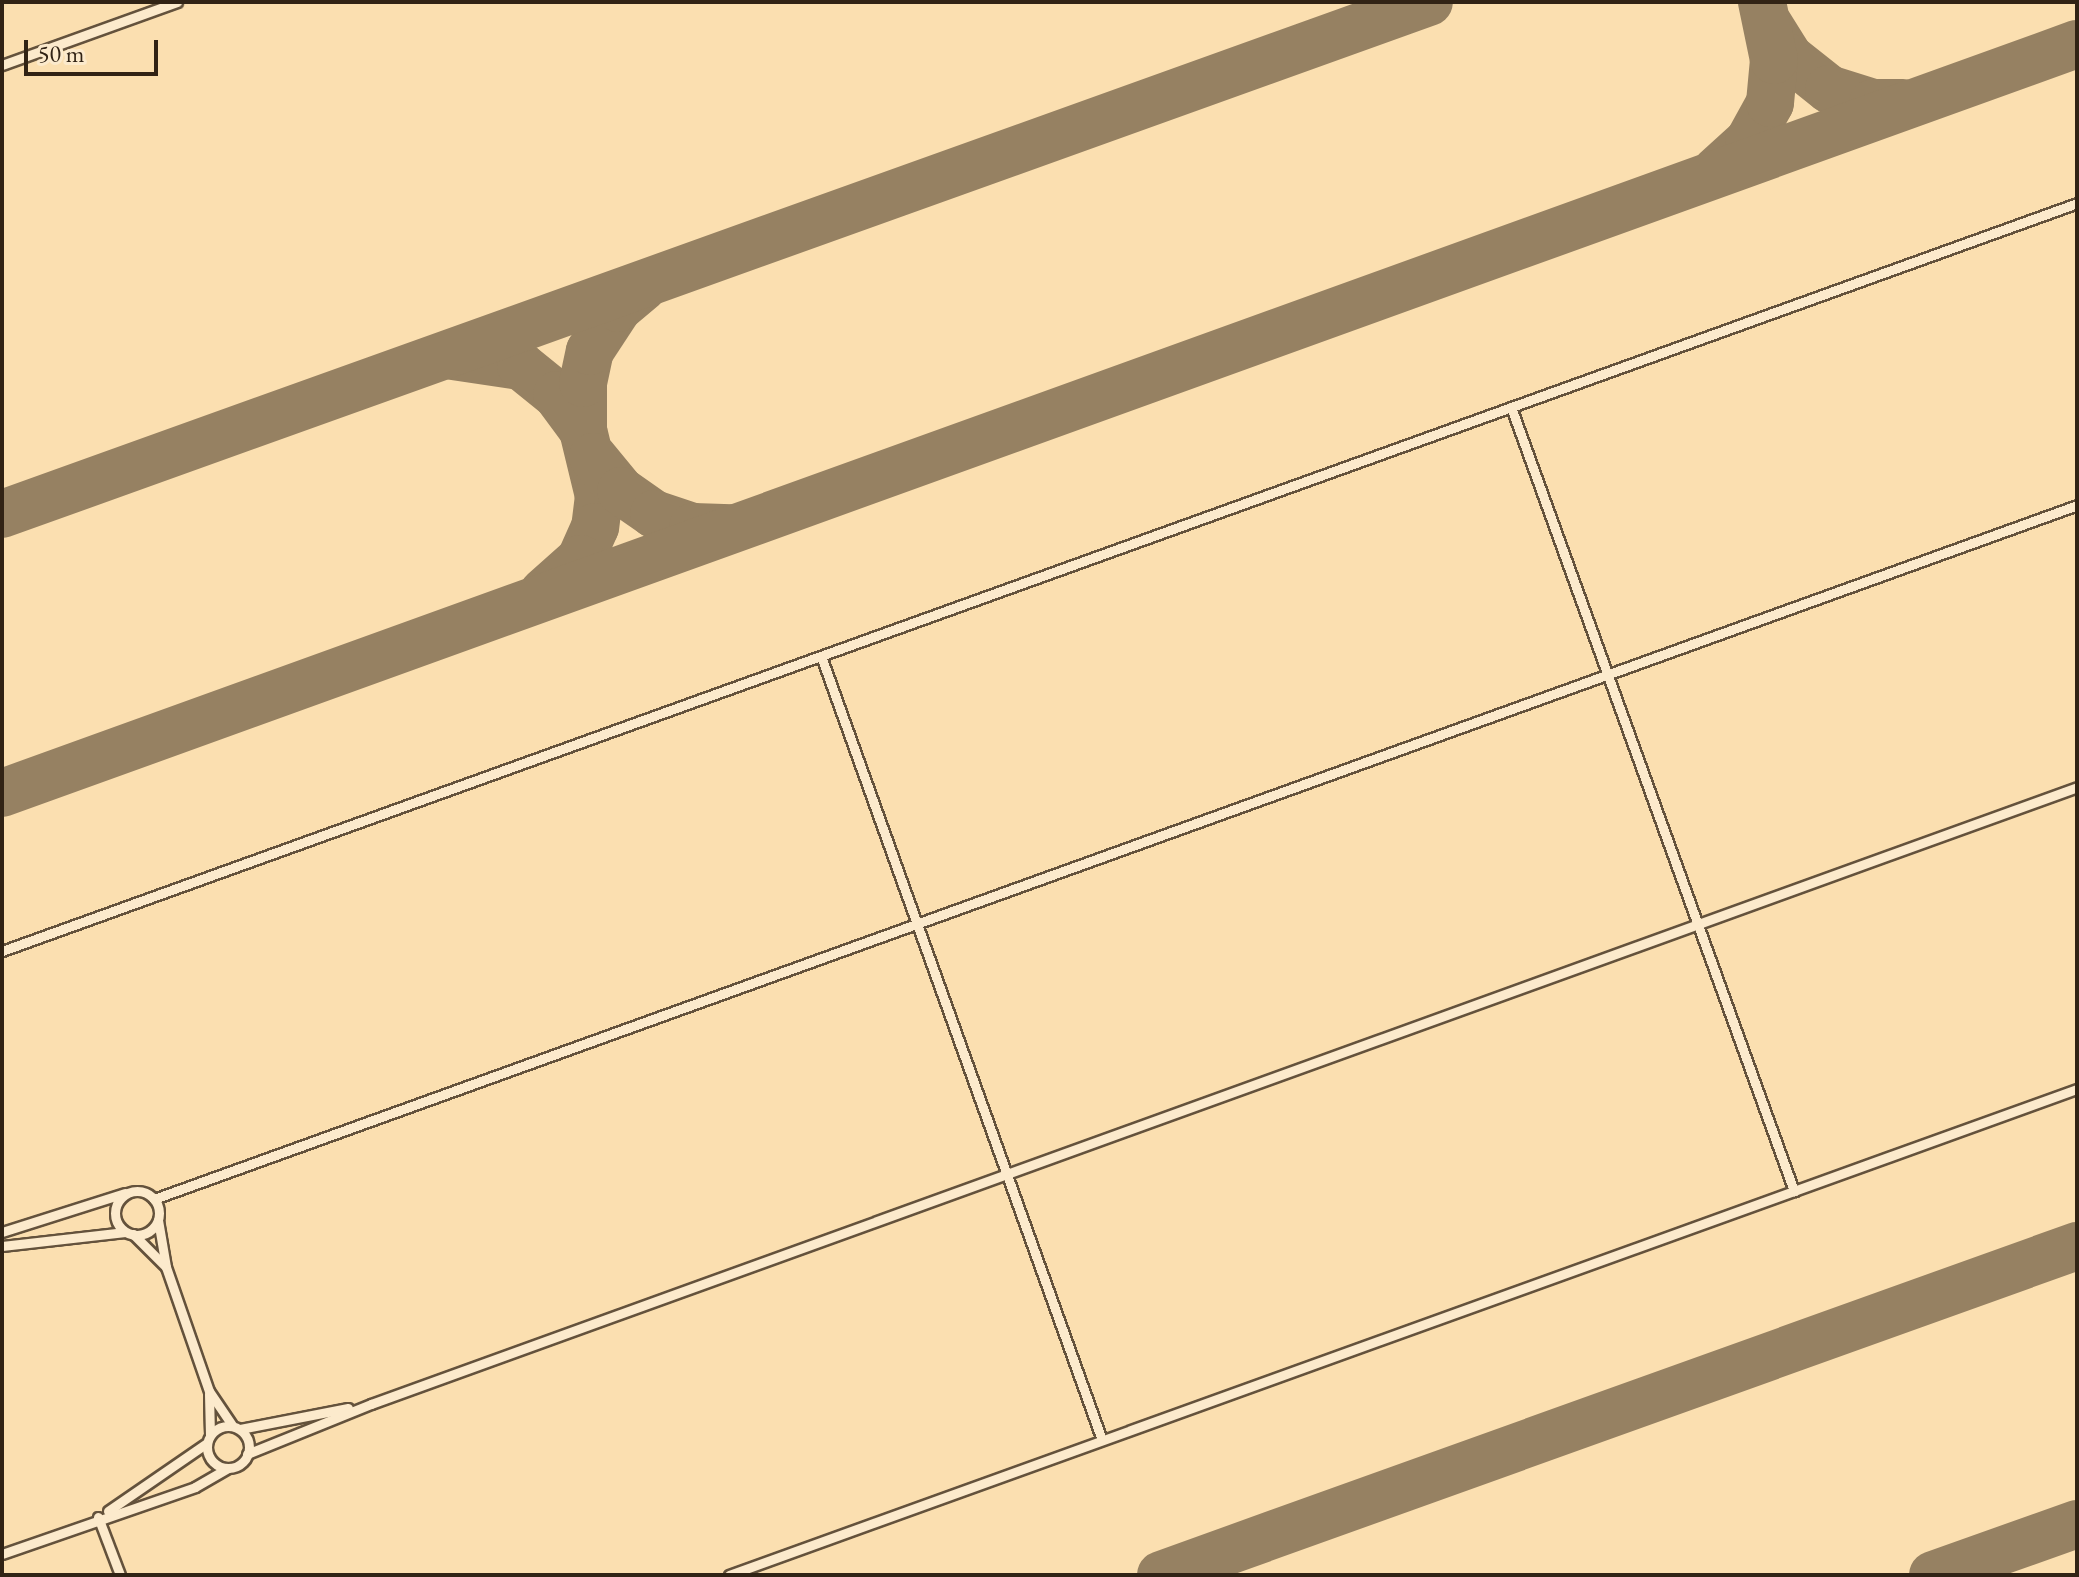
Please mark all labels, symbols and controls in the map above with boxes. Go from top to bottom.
scale bar [28,24,162,74]
text: 50 m [38,38,85,69]

